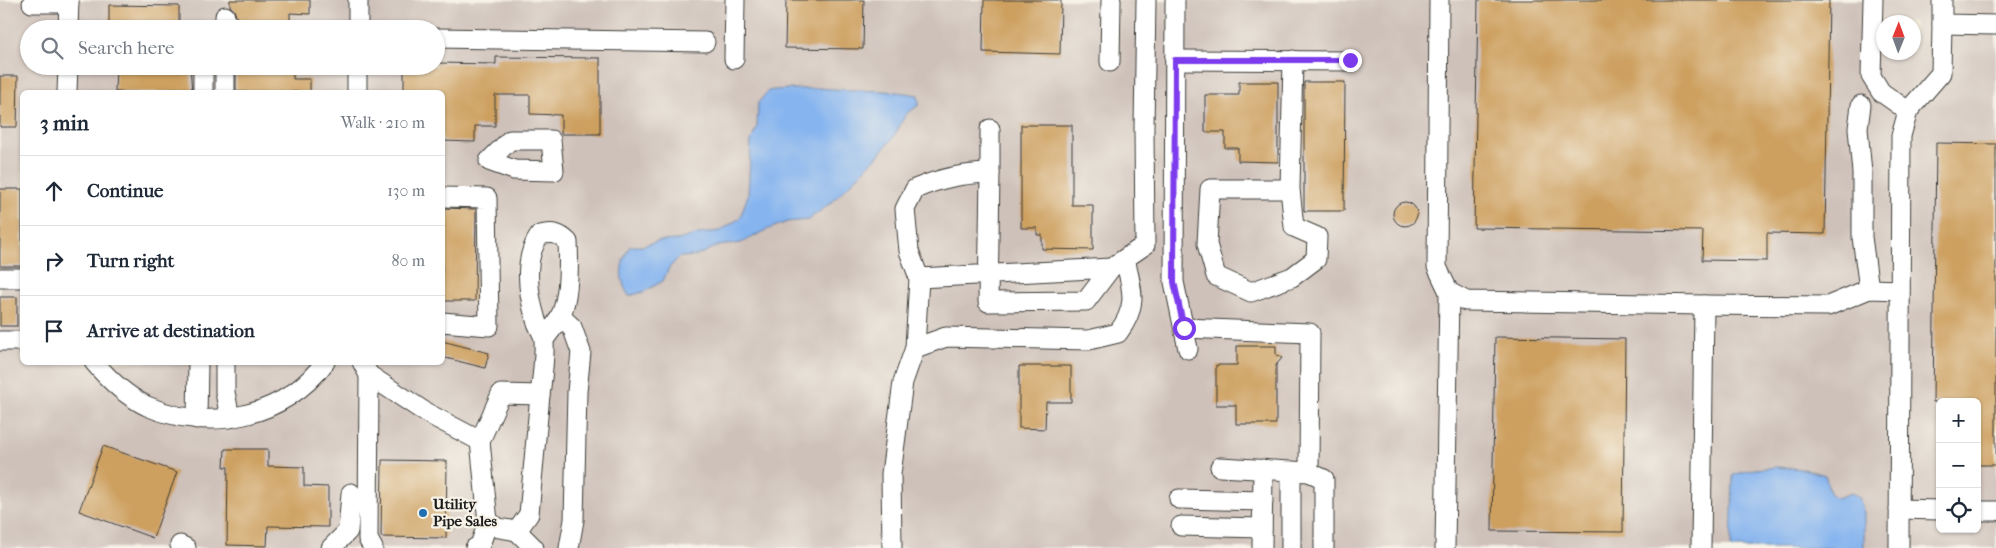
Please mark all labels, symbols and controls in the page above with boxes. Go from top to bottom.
north arrow [1876,15,1921,60]
search box [20,20,445,75]
icon: search [38,34,66,62]
text: Search here [78,37,174,59]
route end [1339,49,1362,72]
text: 3 min [40,111,89,135]
text: Walk · 210 m [341,113,425,132]
icon: ahead [40,177,68,205]
text: Continue [87,180,163,202]
text: 130 m [387,181,425,200]
icon: right [40,247,68,275]
text: Turn right [87,250,174,272]
text: 80 m [391,251,425,270]
icon: arrive [40,317,68,345]
route start [1173,317,1196,340]
text: Arrive at destination [87,320,255,342]
map controls [1936,398,1981,533]
button: + [1936,398,1981,443]
button: − [1936,443,1981,488]
button: locate [1936,488,1981,533]
place label: Utility Pipe Sales [432,495,497,530]
marker: Utility Pipe Sales [417,507,429,519]

